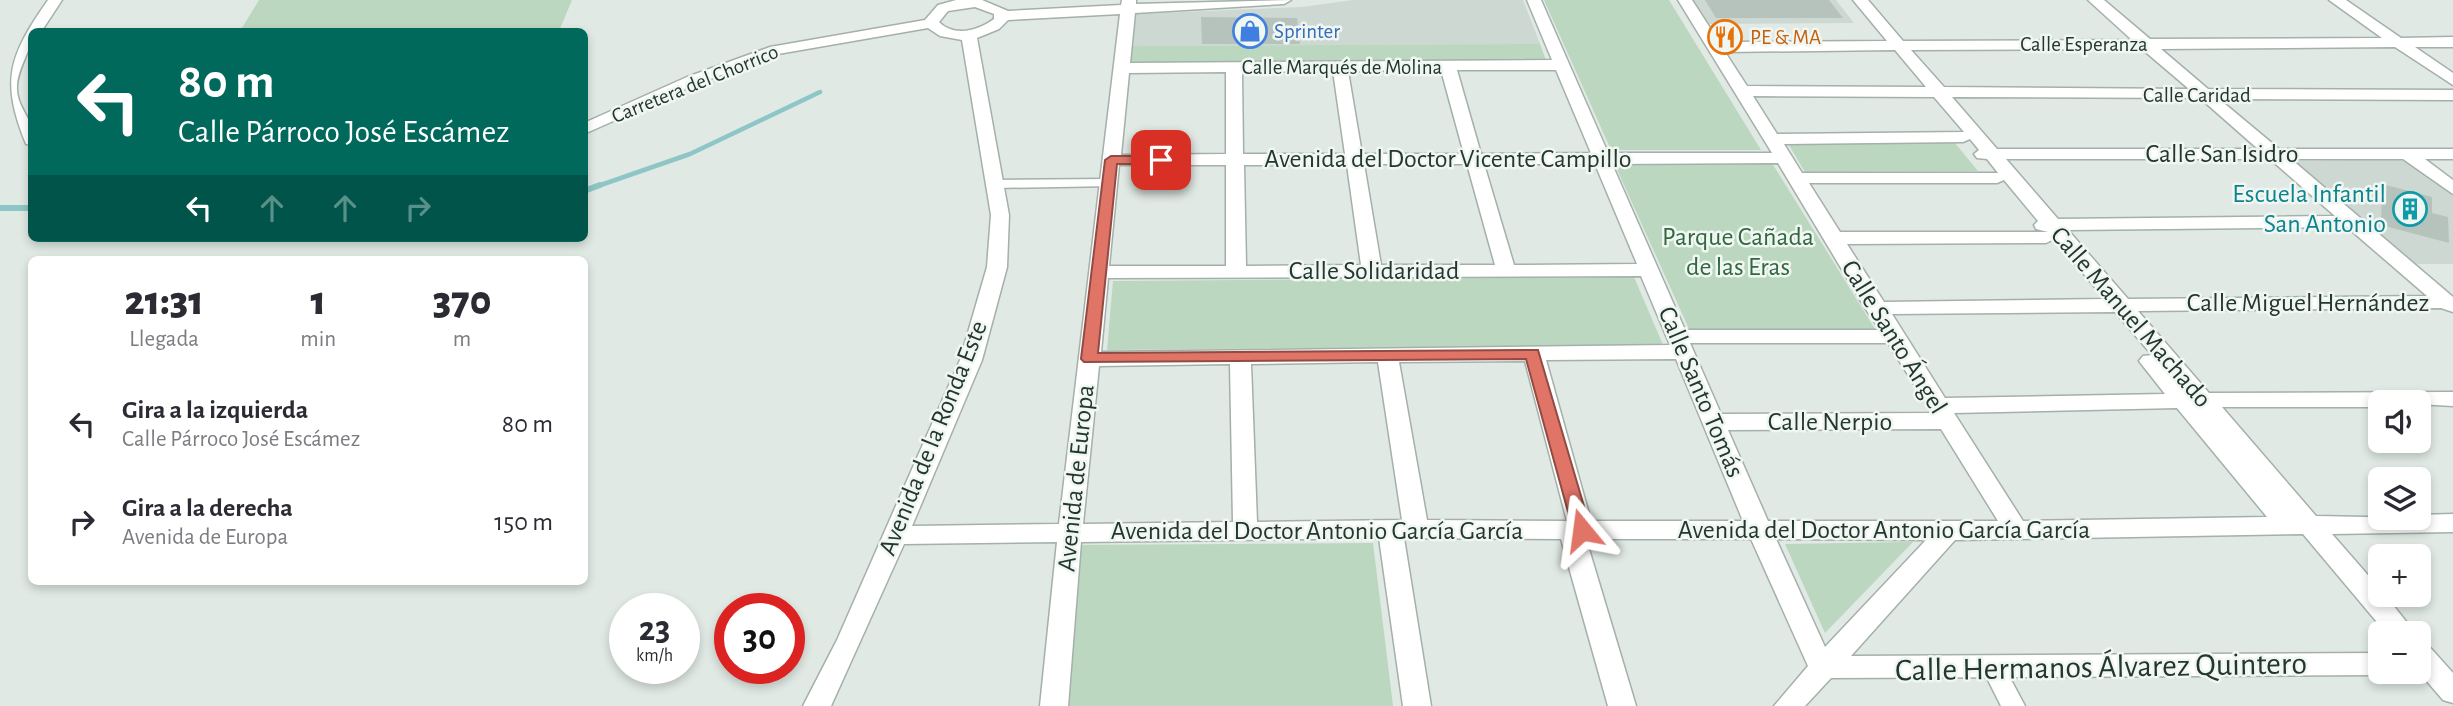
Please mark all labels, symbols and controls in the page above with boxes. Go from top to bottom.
shop icon: Sprinter [1231,12,1269,50]
restaurant icon: PE & MA [1706,18,1744,56]
place label: Sprinter [1274,21,1340,42]
place label: PE & MA [1750,27,1821,48]
street label: Calle Esperanza [2020,34,2148,55]
street label: Carretera del Chorrico [609,41,781,127]
icon: left [63,56,154,147]
street label: Calle Marqués de Molina [1242,57,1442,78]
text: 80 m [178,58,275,107]
street label: Calle Caridad [2143,85,2251,106]
text: Calle Párroco José Escámez [178,116,509,148]
pin [1131,130,1191,190]
icon: arrive [1142,141,1180,179]
street label: Calle San Isidro [2146,141,2298,167]
street label: Avenida del Doctor Vicente Campillo [1264,146,1632,172]
place label: Escuela Infantil San Antonio [2232,181,2386,237]
icon: left [180,189,218,227]
icon: ahead [253,189,291,227]
icon: ahead [326,189,364,227]
icon: right [399,189,437,227]
building icon: Escuela Infantil San Antonio [2391,190,2429,228]
street label: Calle Manuel Machado [2046,222,2216,412]
park label: Parque Cañada de las Eras [1662,224,1814,280]
street label: Calle Santo Ángel [1836,255,1953,418]
street label: Calle Solidaridad [1289,258,1459,284]
text: 21:31 [125,280,204,322]
text: 1 [310,280,326,322]
text: 370 [433,280,491,322]
street label: Calle Miguel Hernández [2187,290,2429,316]
street label: Calle Santo Tomás [1653,303,1749,481]
street label: Avenida de la Ronda Este [874,317,992,559]
text: Llegada [129,328,199,351]
text: min [300,328,336,351]
text: m [453,328,471,351]
street label: Avenida de Europa [1053,383,1099,573]
map controls [2368,390,2431,684]
button: sound [2368,390,2431,453]
text: Gira a la izquierda [122,397,308,423]
icon: left [63,405,101,443]
street label: Calle Nerpio [1768,409,1892,435]
text: 80 m [502,411,553,437]
text: Calle Párroco José Escámez [122,428,360,451]
button: layers [2368,467,2431,530]
position arrow [1545,493,1619,567]
text: Gira a la derecha [122,495,293,521]
icon: right [63,503,101,541]
text: 150 m [494,509,553,535]
street label: Avenida del Doctor Antonio García García [1678,517,2090,543]
street label: Avenida del Doctor Antonio García García [1111,518,1523,544]
text: Avenida de Europa [122,526,288,549]
button: + [2368,544,2431,607]
speed limit sign: 30 [714,593,805,684]
text: 23 [639,612,670,647]
button: − [2368,621,2431,684]
street label: Calle Hermanos Álvarez Quintero [1895,644,2307,687]
text: km/h [636,647,673,665]

